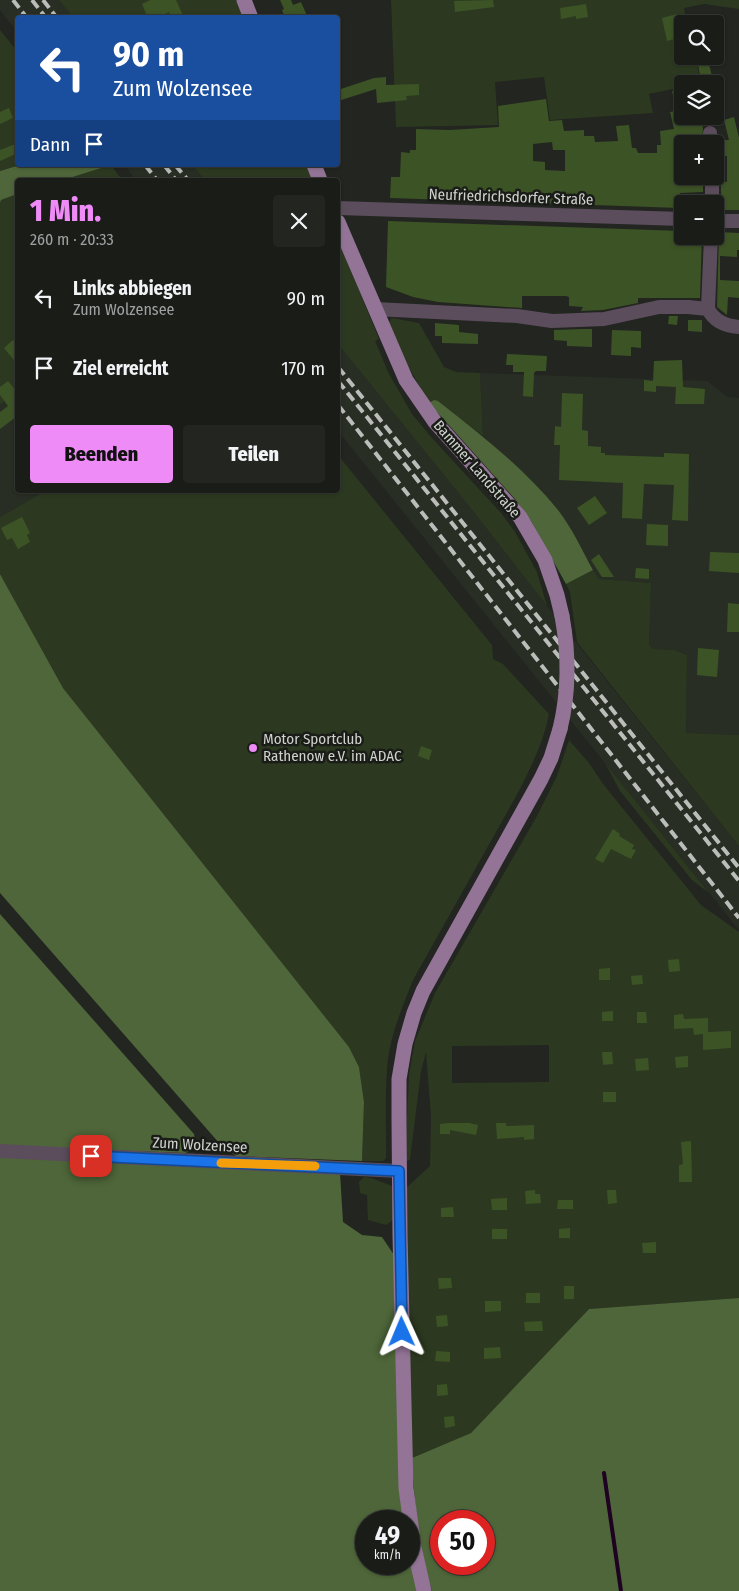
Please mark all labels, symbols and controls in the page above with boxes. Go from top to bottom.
map controls [674,15,724,245]
button: search [674,15,724,65]
text: 90 m [113,33,184,75]
icon: left [30,35,95,100]
text: Zum Wolzensee [113,75,253,102]
button: layers [674,75,724,125]
icon: arrive [80,130,108,158]
text: Dann [30,133,70,156]
button: + [674,135,724,185]
street label: Neufriedrichsdorfer Straße [428,185,594,209]
text: 1 Min. [30,193,101,229]
button: close [273,195,325,247]
button: − [674,195,724,245]
text: 260 m · 20:33 [30,230,114,249]
text: Links abbiegen [73,277,192,300]
icon: left [30,284,58,312]
text: 90 m [287,287,325,310]
text: Zum Wolzensee [73,300,174,319]
icon: arrive [30,354,58,382]
text: Ziel erreicht [73,357,169,380]
text: 170 m [281,357,325,380]
street label: Bammer Landstraße [430,416,524,522]
button: Beenden [30,425,173,483]
button: Teilen [183,425,325,483]
place label: Motor Sportclub Rathenow e.V. im ADAC [263,730,402,765]
marker: Motor Sportclub Rathenow e.V. im ADAC [247,742,259,754]
street label: Zum Wolzensee [152,1134,248,1156]
pin [70,1135,112,1177]
icon: arrive [77,1142,105,1170]
position arrow [375,1305,427,1357]
speed limit sign: 50 [430,1510,495,1575]
text: 49 [375,1521,400,1551]
text: km/h [374,1548,401,1562]

